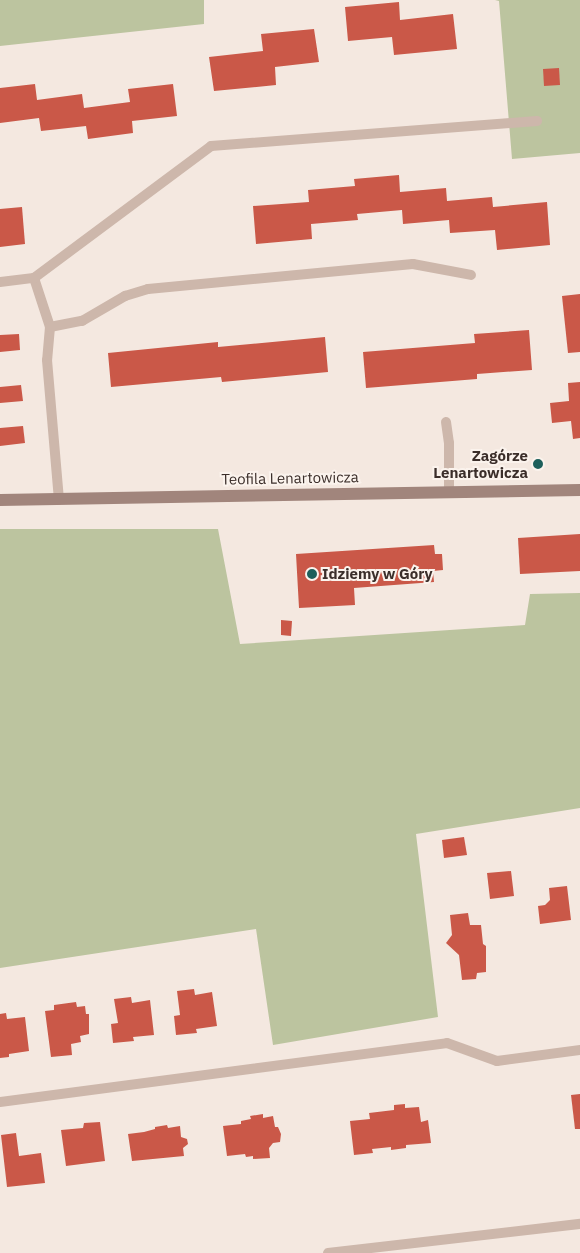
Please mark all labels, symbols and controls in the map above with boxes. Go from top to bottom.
place label: Zagórze Lenartowicza [433,446,528,481]
marker: Zagórze Lenartowicza [532,458,544,470]
street label: Teofila Lenartowicza [221,468,359,488]
place label: Idziemy w Góry [322,565,432,583]
marker: Idziemy w Góry [306,568,318,580]

